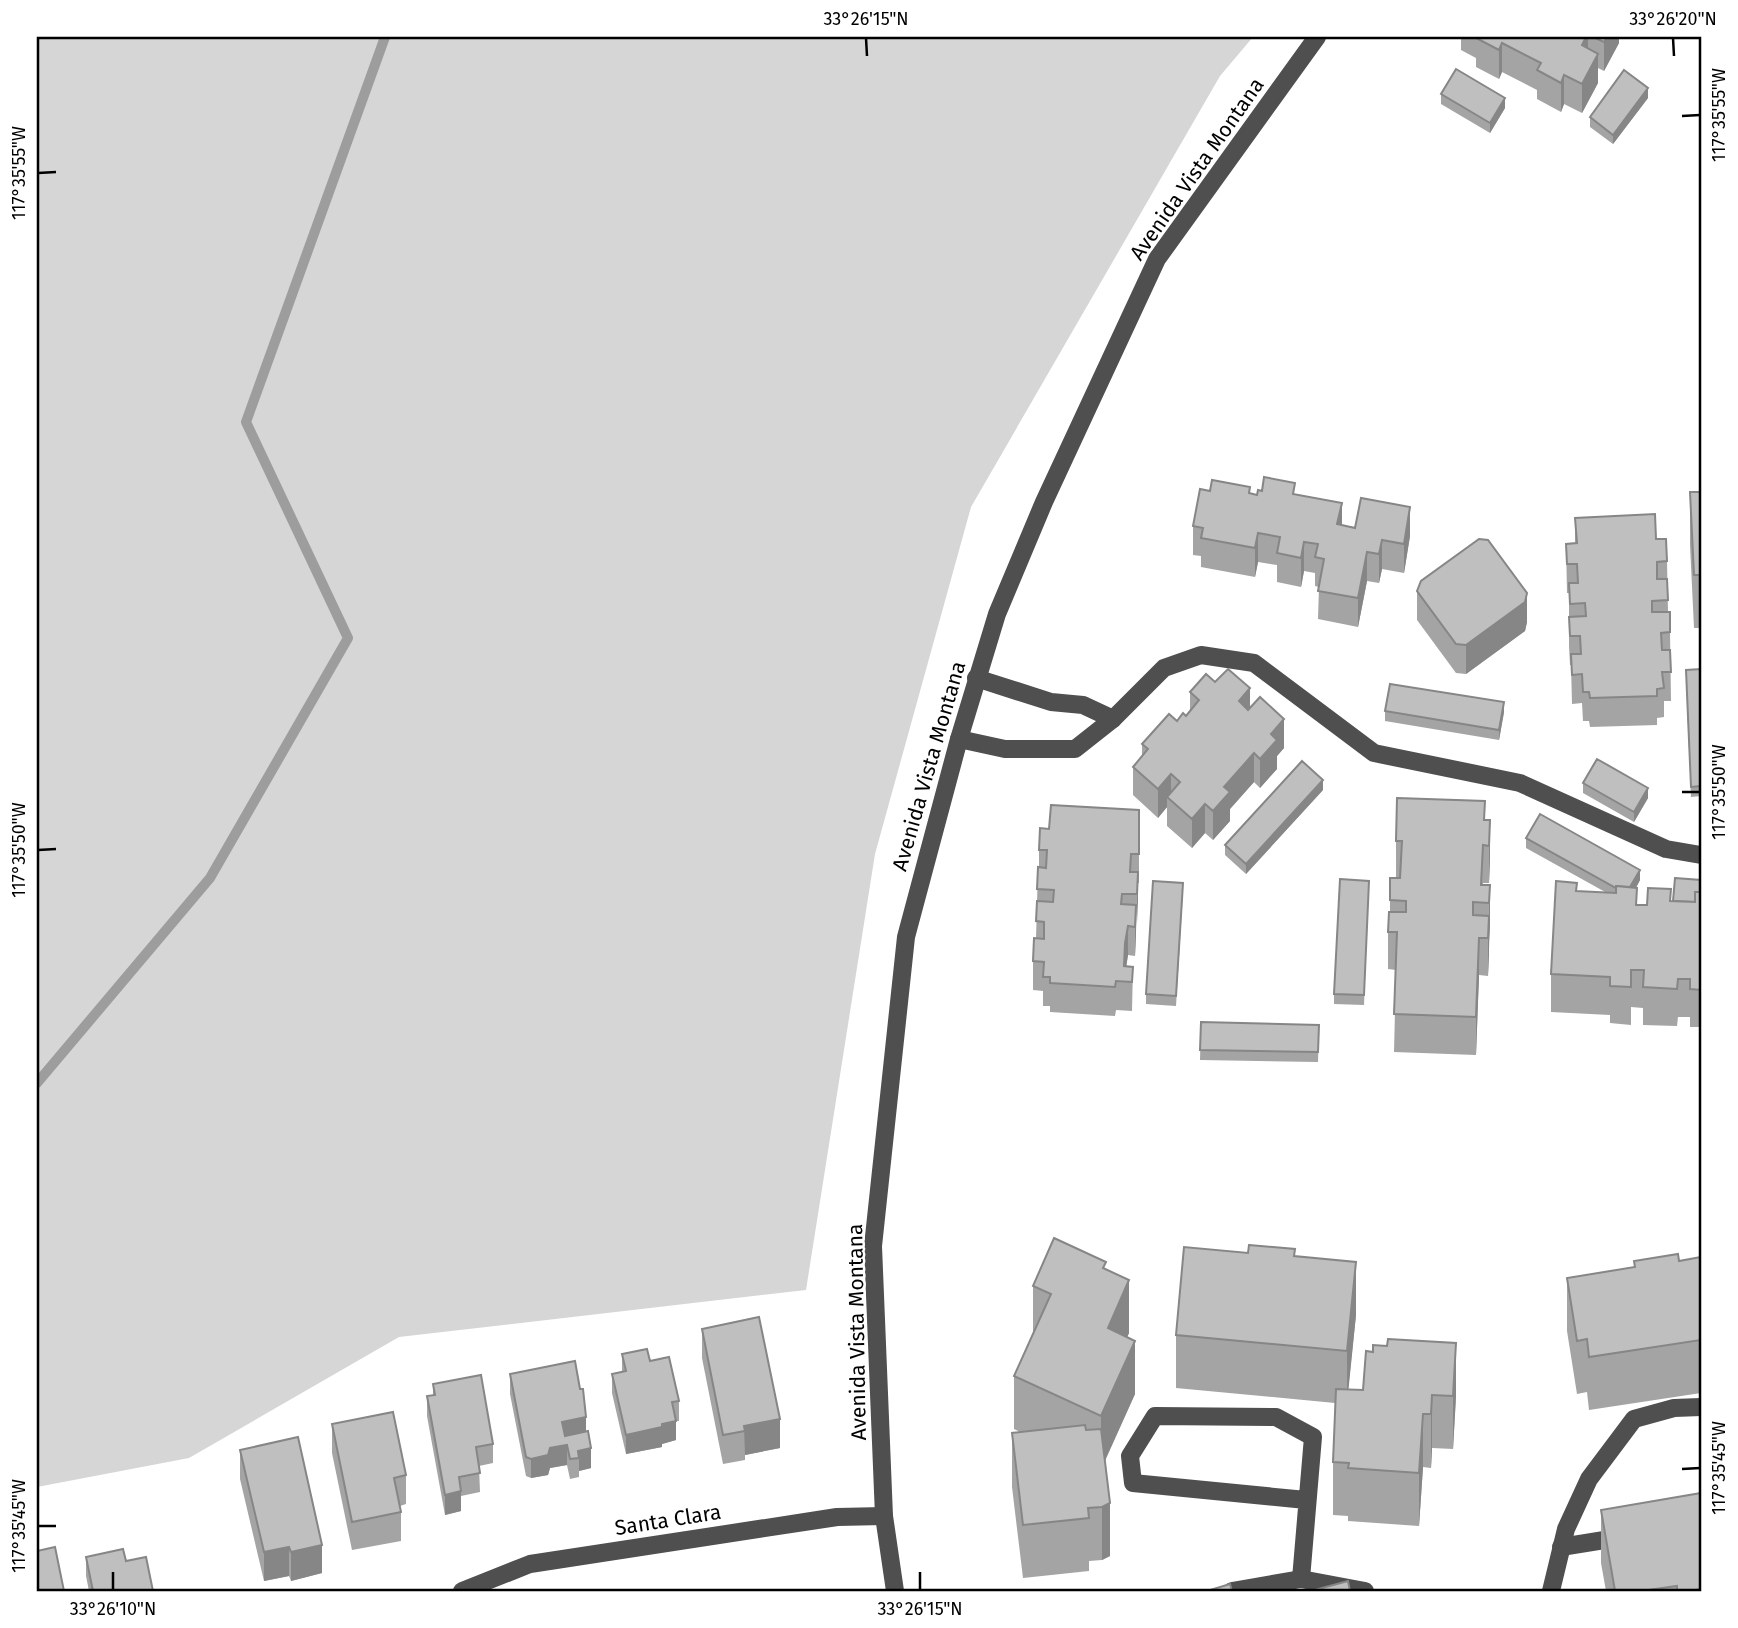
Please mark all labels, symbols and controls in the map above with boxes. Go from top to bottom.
text: 33°26'15"N [823,8,909,30]
text: 33°26'20"N [1629,8,1717,30]
text: 117°35'55"W [1708,68,1730,162]
street label: Avenida Vista Montana [1124,73,1270,265]
text: 117°35'55"W [8,126,30,220]
street label: Avenida Vista Montana [887,658,971,874]
text: 117°35'50"W [1708,744,1730,840]
text: 117°35'50"W [8,802,30,898]
street label: Avenida Vista Montana [842,1223,872,1441]
text: 117°35'45"W [1708,1421,1730,1515]
text: 117°35'45"W [8,1479,30,1573]
street label: Santa Clara [613,1499,723,1541]
text: 33°26'10"N [70,1598,156,1620]
text: 33°26'15"N [877,1598,963,1620]

